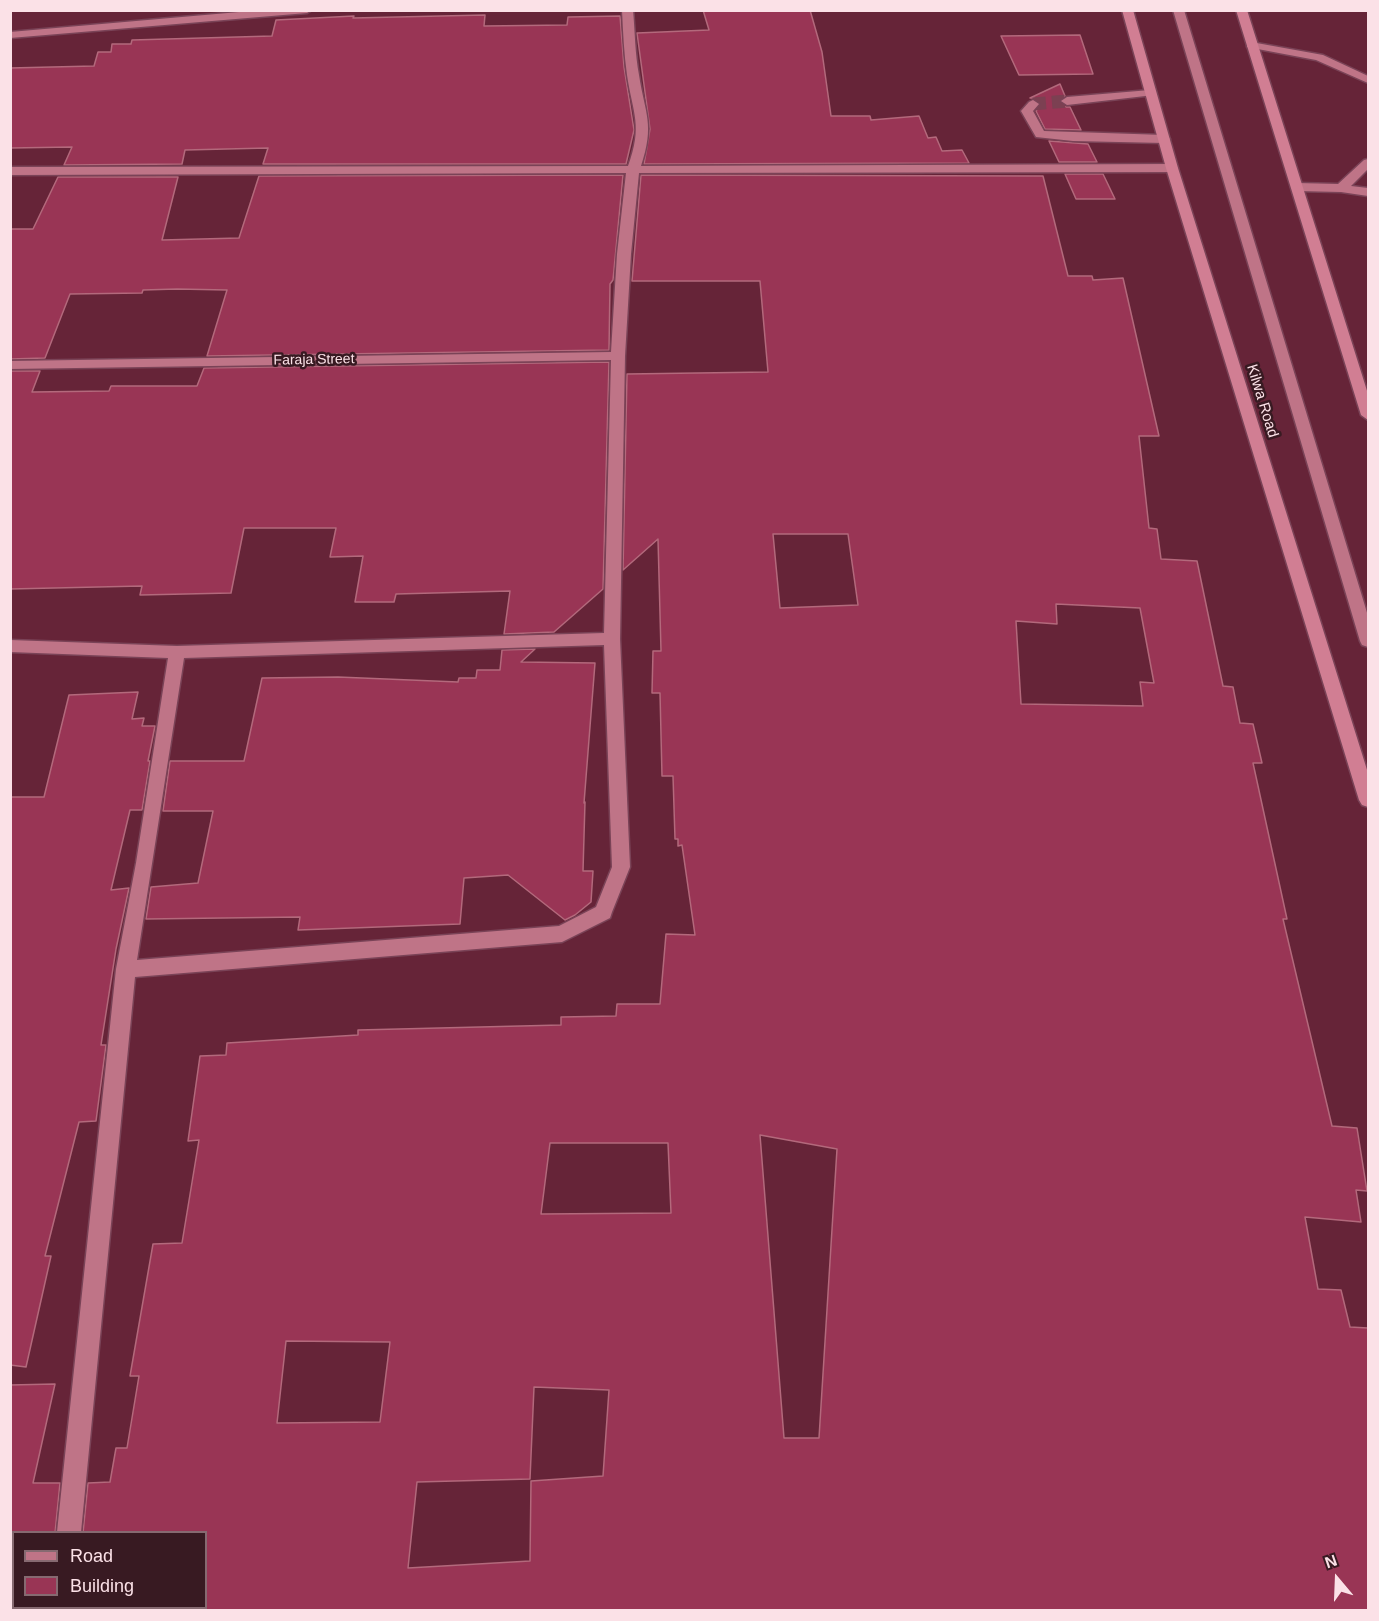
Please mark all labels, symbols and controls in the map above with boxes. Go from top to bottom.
street label: Faraja Street [273,351,355,369]
street label: Kilwa Road [1242,362,1282,440]
legend [12,1531,207,1609]
text: Road [70,1546,113,1566]
north arrow [1307,1549,1367,1609]
text: N [1323,1552,1339,1571]
text: Building [70,1576,134,1596]

